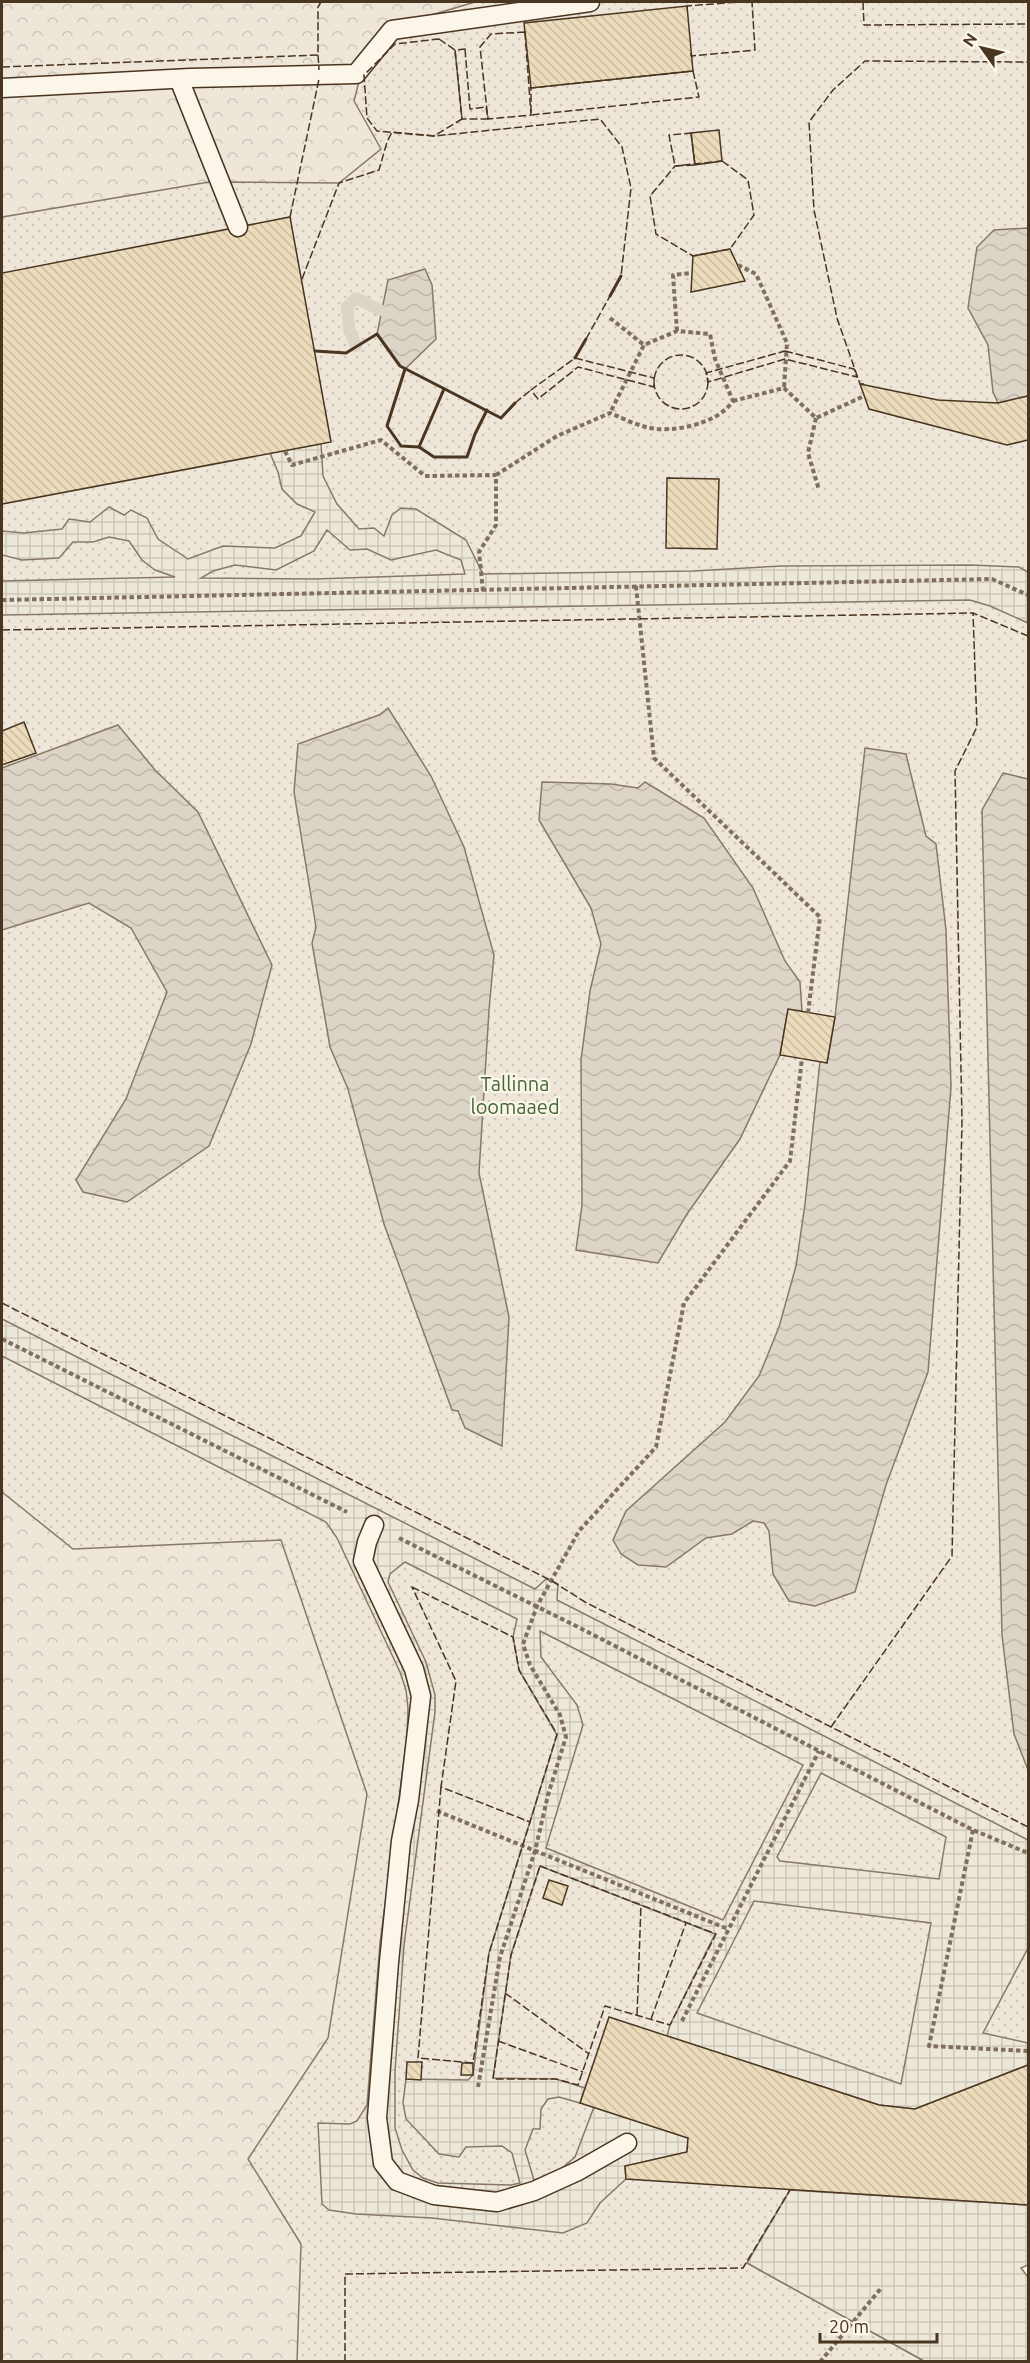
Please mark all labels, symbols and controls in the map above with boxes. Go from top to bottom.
north arrow [952,18,1012,78]
text: N [959,30,980,50]
park label: Tallinna loomaaed [470,1072,560,1118]
scale bar [820,2306,937,2344]
text: 20 m [829,2316,869,2336]

